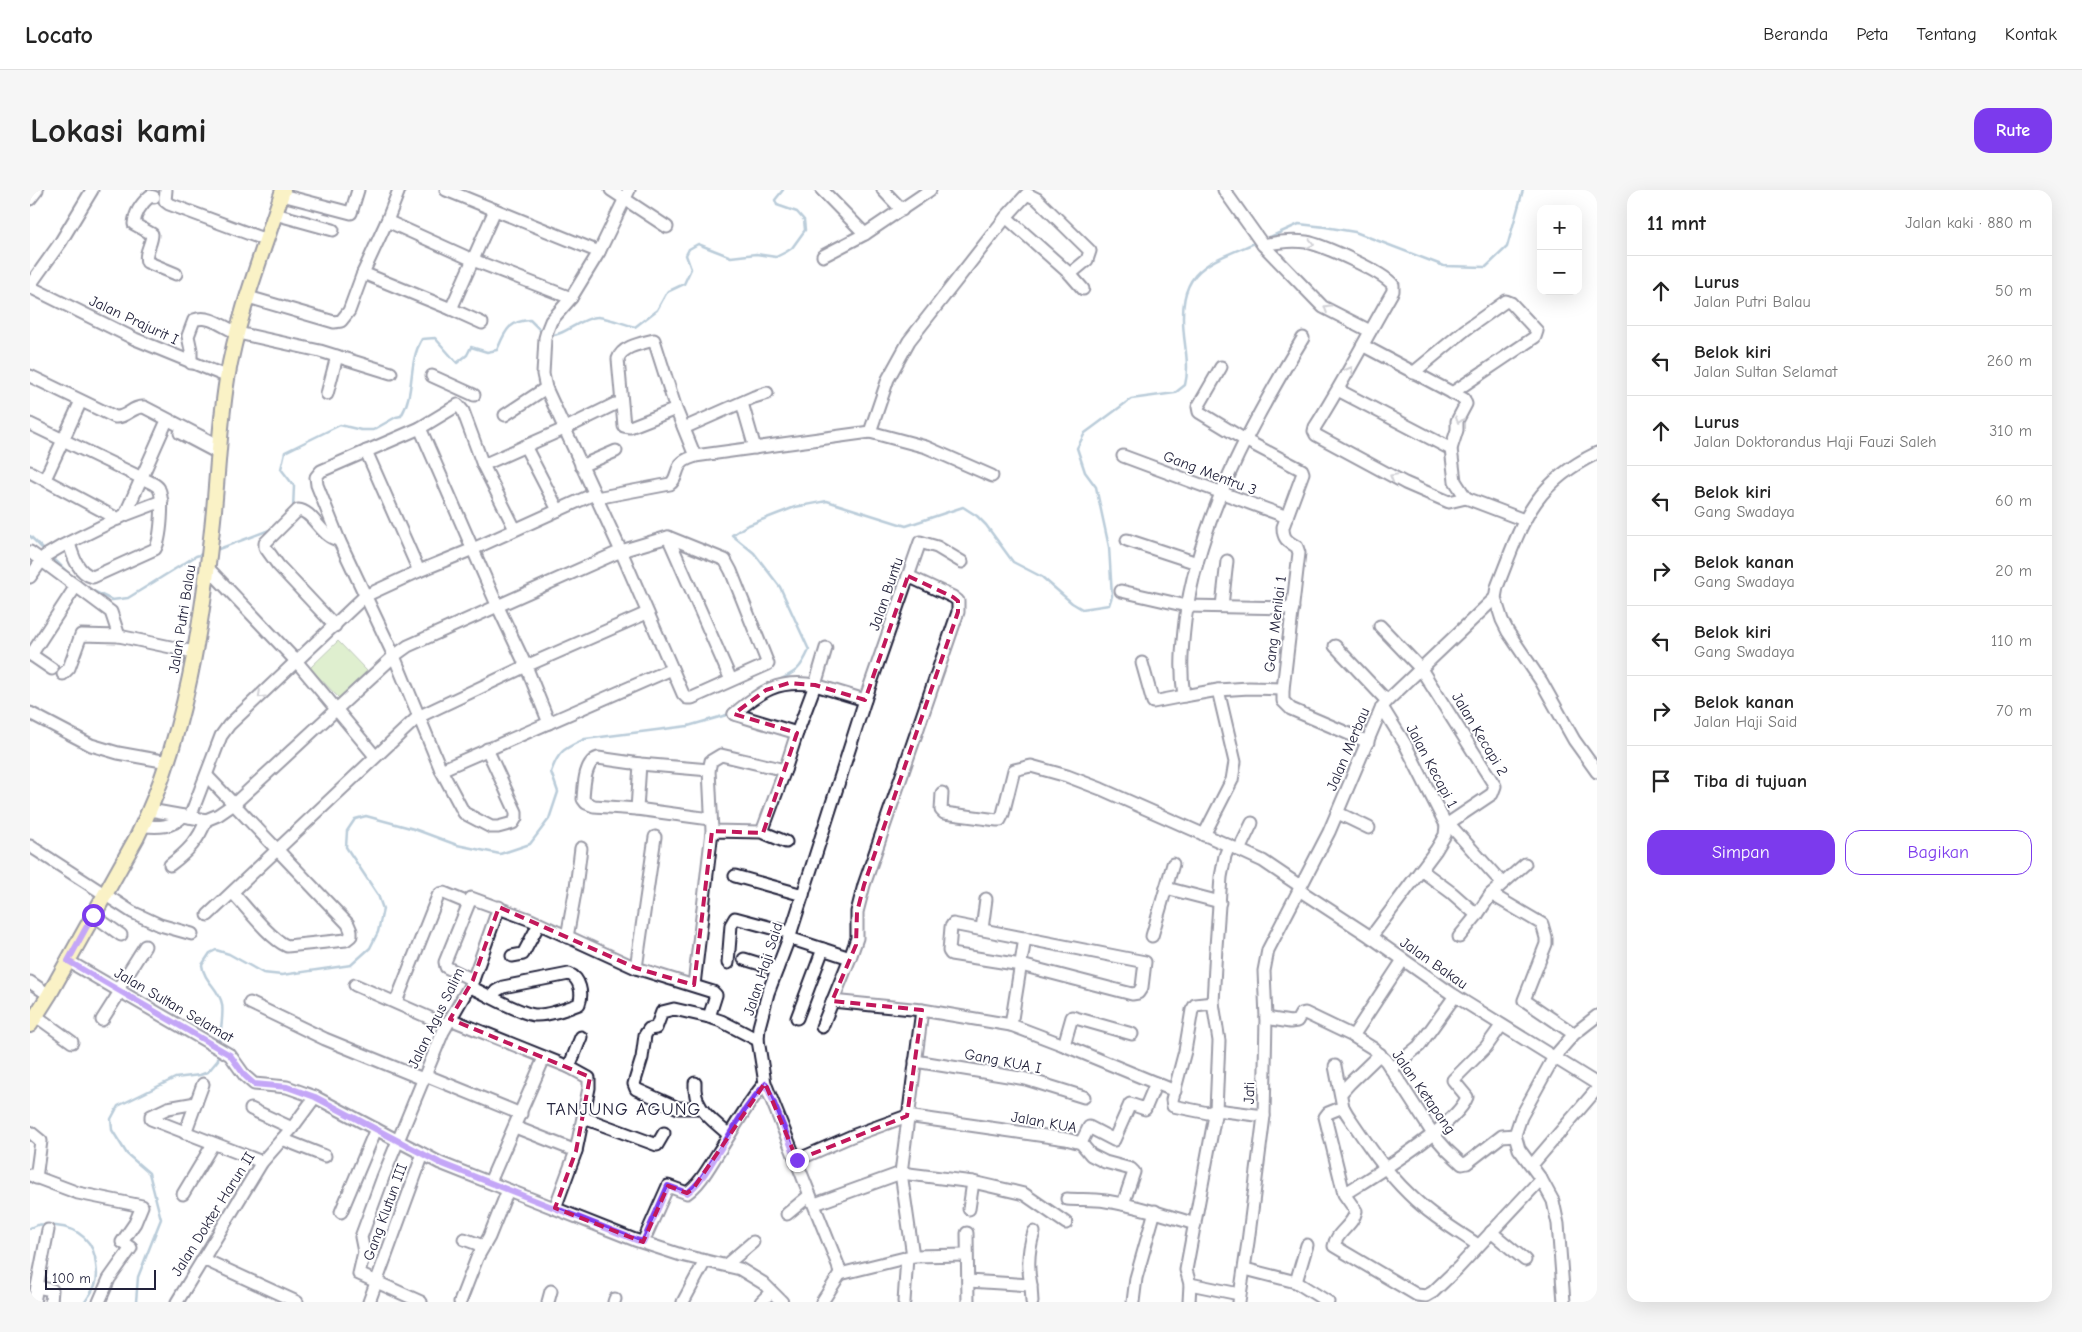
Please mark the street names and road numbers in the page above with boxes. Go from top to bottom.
street label: Jalan Prajurit I [86,291,182,349]
street label: Gang Mentru 3 [1161,447,1259,499]
street label: Jalan Buntu [865,555,907,633]
street label: Jalan Putri Balau [165,564,199,674]
street label: Gang Menilai 1 [1260,575,1290,673]
street label: Jalan Kecapi 2 [1448,689,1512,779]
street label: Jalan Merbau [1322,705,1374,793]
street label: Jalan Kecapi 1 [1402,721,1462,811]
street label: Jalan Haji Said [739,920,787,1018]
street label: Jalan Bakau [1397,933,1471,993]
street label: Jalan Sultan Selamat [111,964,237,1047]
street label: Jalan Agus Salim [404,965,468,1071]
street label: Gang KUA I [963,1045,1043,1077]
street label: Jalan Ketapang [1388,1047,1460,1137]
street label: Jati [1240,1082,1258,1104]
street label: Jalan KUA [1010,1107,1078,1137]
street label: Jalan Dokter Harun II [167,1148,259,1279]
street label: Gang Klutun III [359,1161,411,1263]

